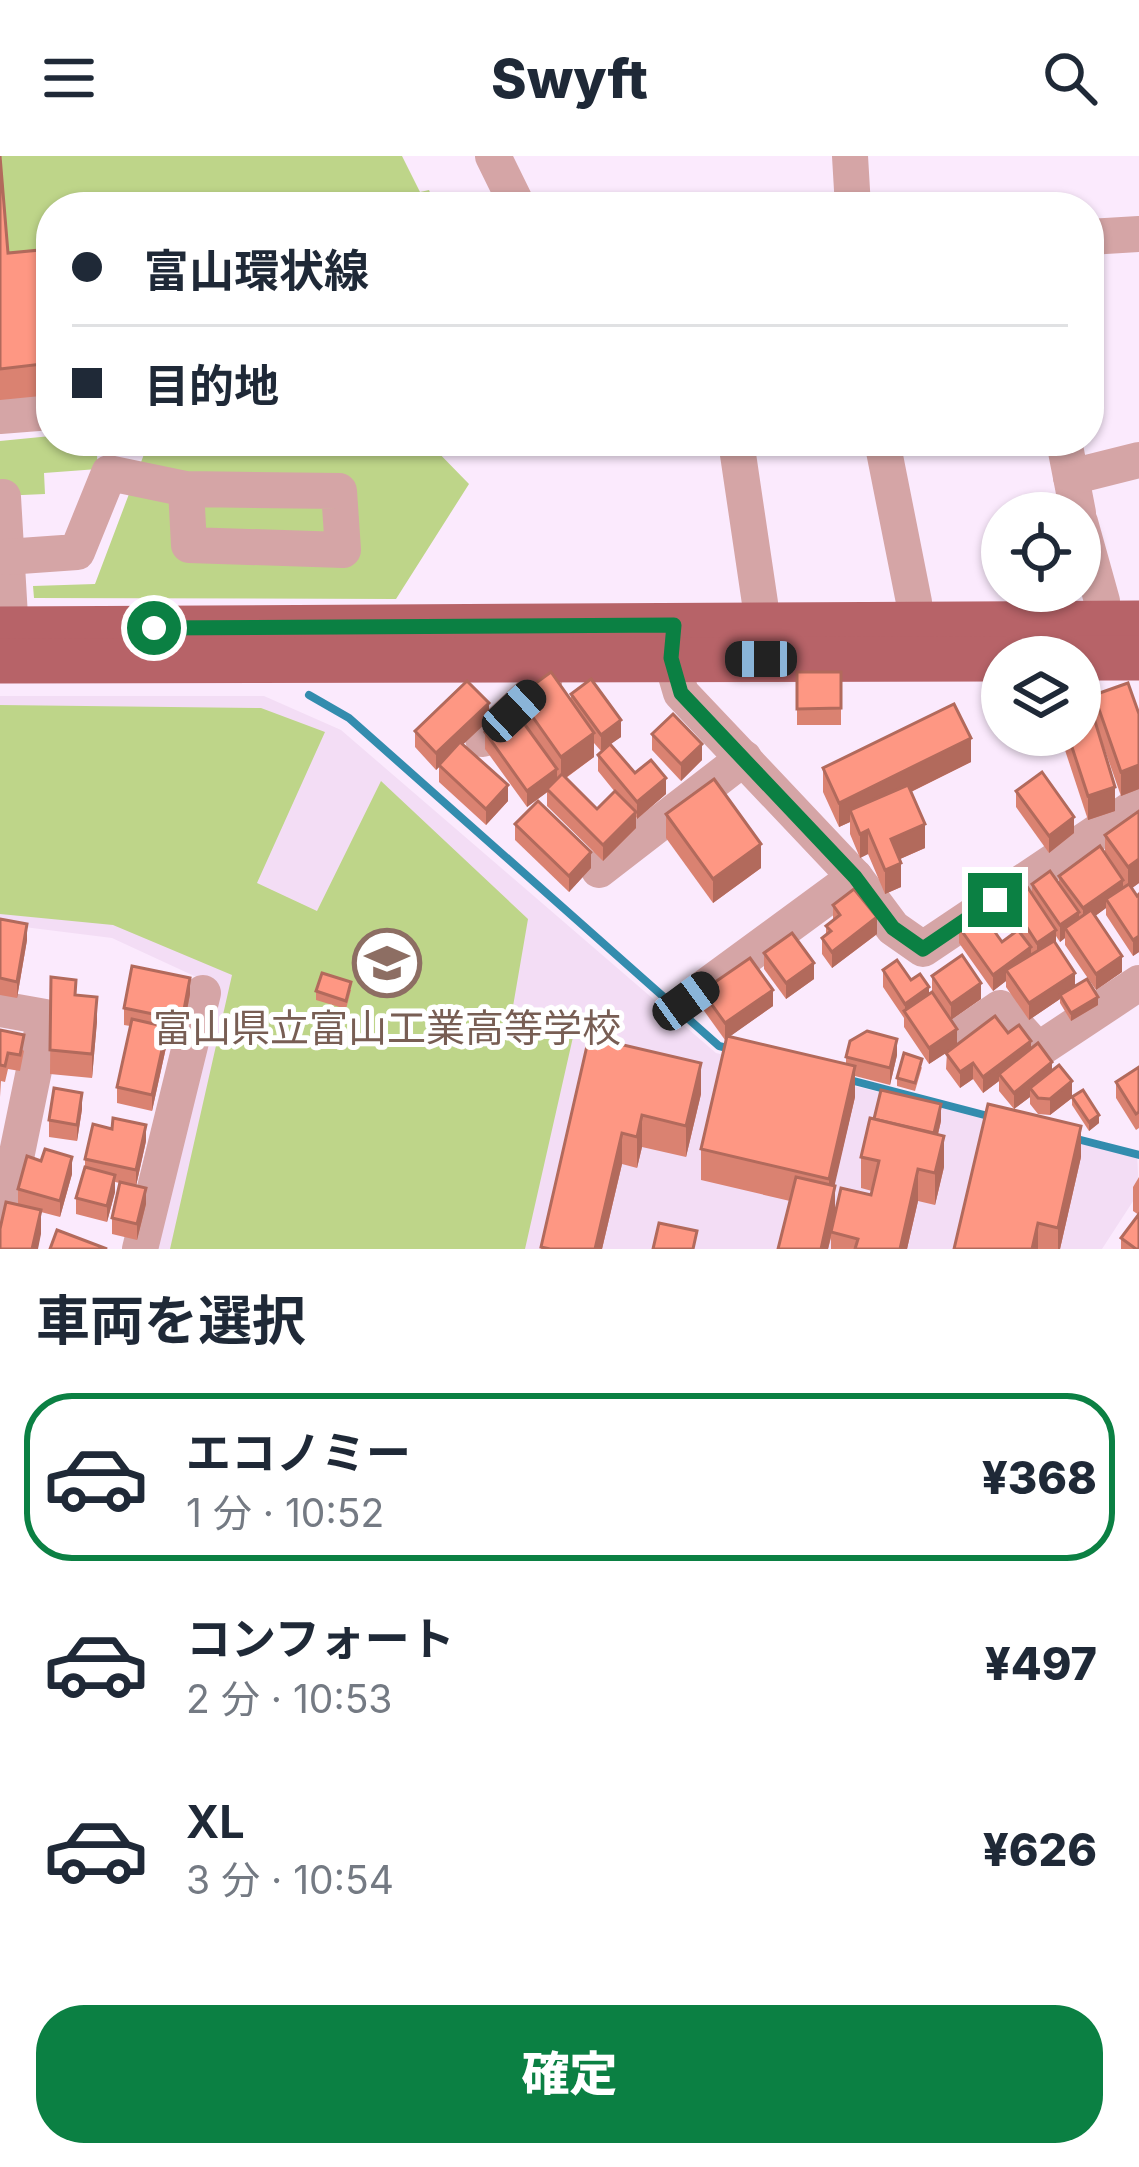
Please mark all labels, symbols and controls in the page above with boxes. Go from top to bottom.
icon: menu [36,45,102,111]
icon: search [1037,45,1103,111]
text: Swyft [491,46,648,111]
text: 富山環状線 [144,243,369,298]
text: 目的地 [144,358,279,413]
map controls [981,492,1101,756]
button: locate [981,492,1101,612]
route start [127,601,181,655]
button: layers [981,636,1101,756]
car [725,641,797,677]
car [475,673,553,749]
route end [968,873,1022,927]
school or university icon: 富山県立富山工業高等学校 [352,928,422,998]
car [646,965,726,1037]
place label: 富山県立富山工業高等学校 [153,1004,621,1051]
text: 車両を選択 [36,1288,306,1353]
icon: car [42,1423,150,1531]
text: エコノミー [186,1425,411,1480]
text: ¥368 [982,1450,1097,1505]
text: 1 分 · 10:52 [186,1489,384,1536]
icon: car [42,1609,150,1717]
text: コンフォート [186,1611,455,1666]
text: ¥497 [985,1636,1097,1691]
text: 2 分 · 10:53 [186,1675,392,1722]
text: XL [186,1794,245,1849]
icon: car [42,1795,150,1903]
text: ¥626 [983,1822,1097,1877]
text: 3 分 · 10:54 [186,1856,394,1903]
button: 確定 [36,2005,1103,2143]

